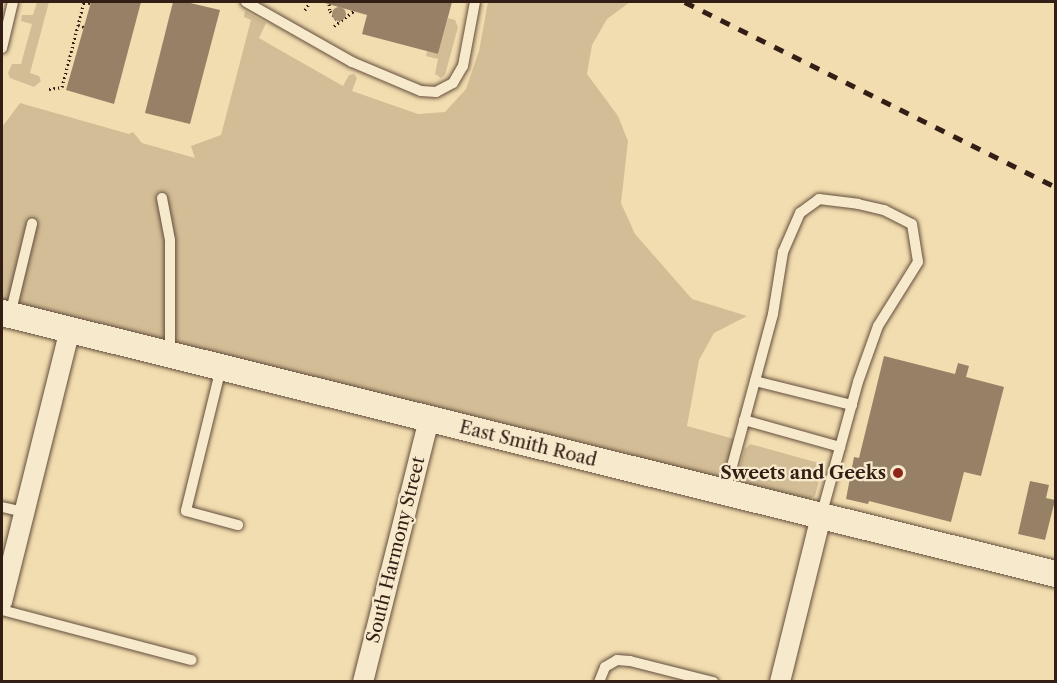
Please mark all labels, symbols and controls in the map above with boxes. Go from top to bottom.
street label: East Smith Road [457,416,599,472]
street label: South Harmony Street [362,454,430,646]
place label: Sweets and Geeks [720,462,886,484]
marker: Sweets and Geeks [891,466,905,480]

